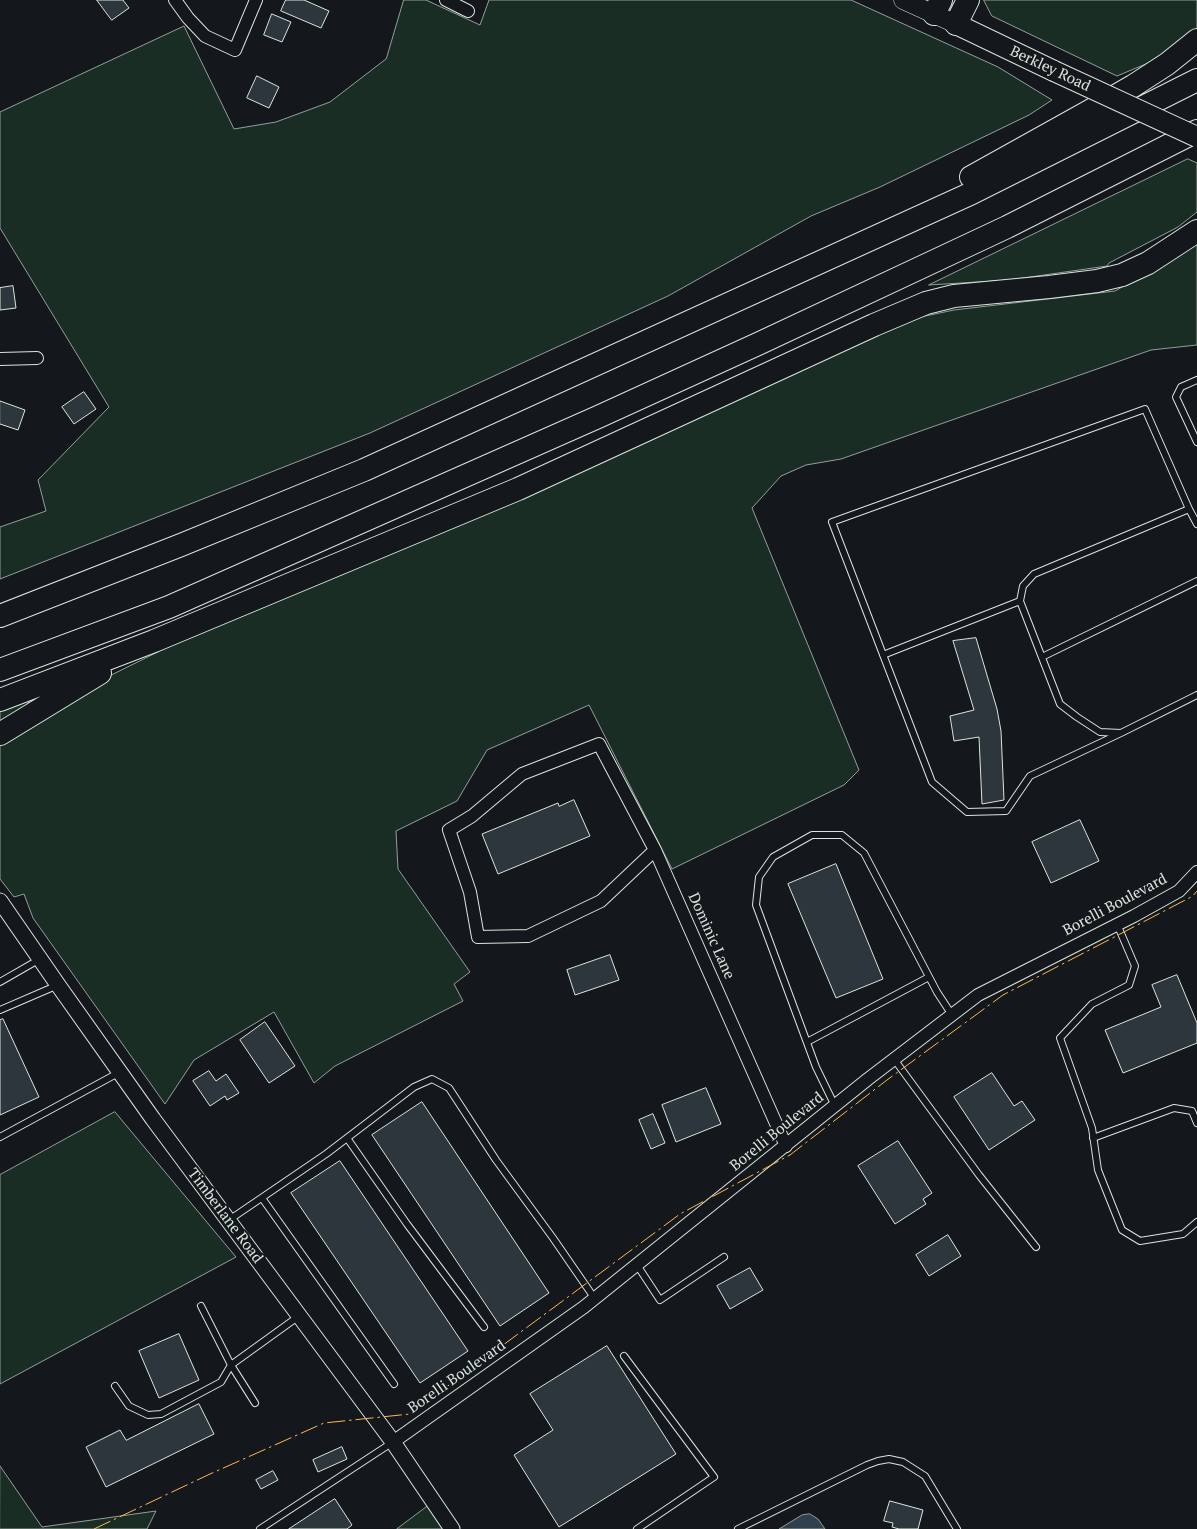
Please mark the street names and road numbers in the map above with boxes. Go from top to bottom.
street label: Berkley Road [1007,43,1093,95]
street label: Borelli Boulevard [1060,870,1170,940]
street label: Dominic Lane [684,890,738,982]
street label: Borelli Boulevard [727,1089,827,1175]
street label: Timberlane Road [184,1165,266,1267]
street label: Borelli Boulevard [405,1337,509,1417]

